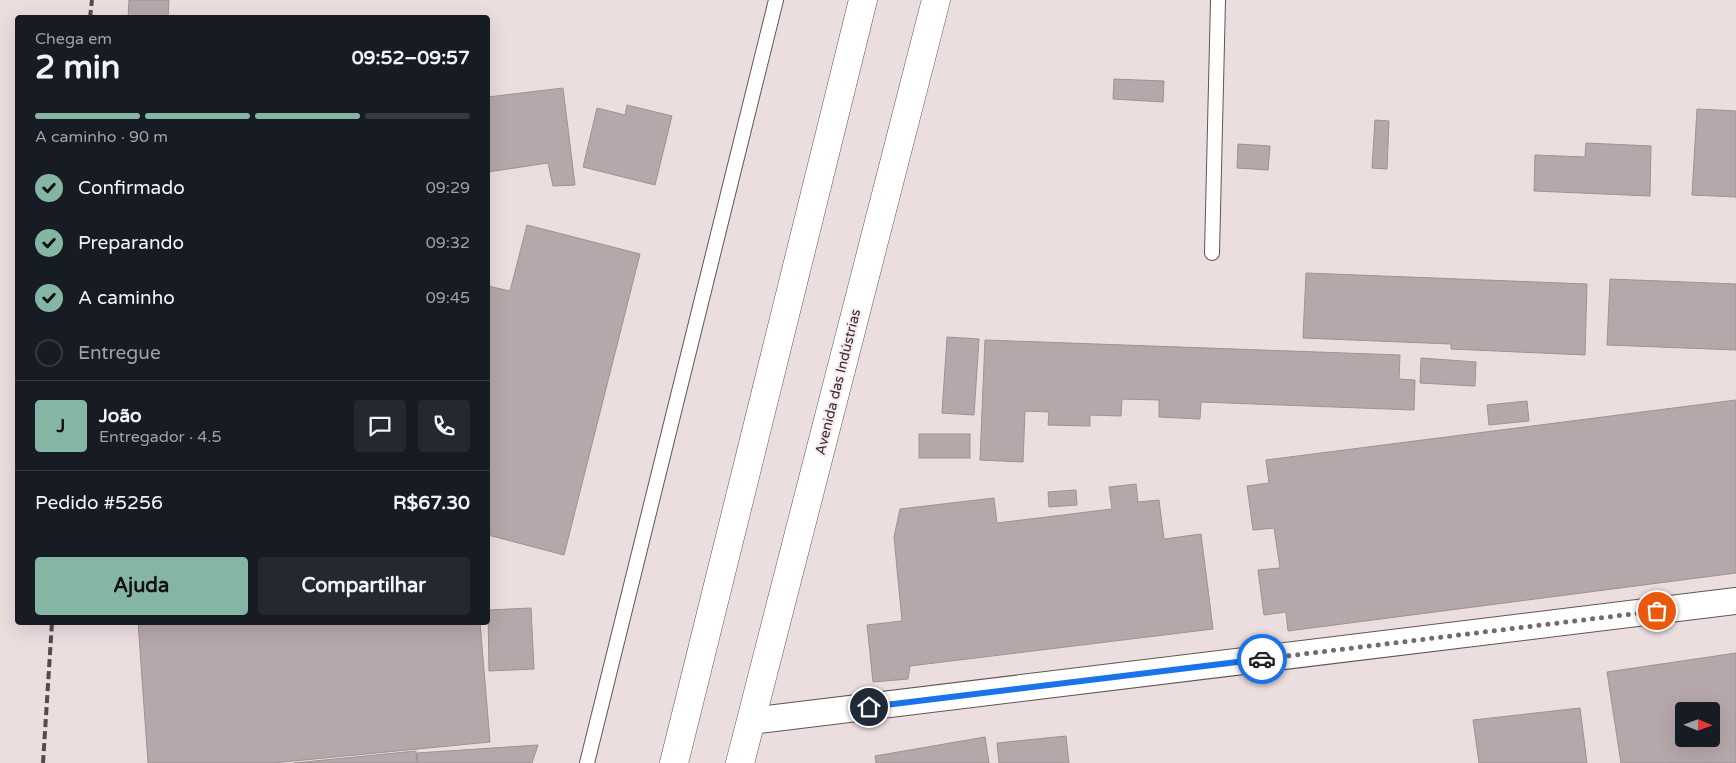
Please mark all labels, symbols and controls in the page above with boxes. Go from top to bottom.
text: Chega em [35,29,112,49]
text: 09:52–09:57 [352,47,470,69]
text: 2 min [35,49,120,87]
text: A caminho · 90 m [35,127,168,147]
icon: check [35,174,63,202]
text: Confirmado [78,177,185,199]
text: 09:29 [426,178,470,198]
icon: check [35,229,63,257]
text: Preparando [78,232,184,254]
text: 09:32 [426,233,470,253]
icon: check [35,284,63,312]
text: A caminho [78,287,175,309]
text: 09:45 [426,288,470,308]
street label: Avenida das Indústrias [812,307,864,457]
text: Entregue [78,342,161,364]
button: chat [354,400,406,452]
button: phone [418,400,470,452]
text: João [99,405,142,427]
text: J [57,415,65,437]
text: Entregador · 4.5 [99,427,221,447]
text: Pedido #5256 [35,492,163,514]
text: R$67.30 [393,492,470,514]
button: Ajuda [35,557,248,615]
button: Compartilhar [258,557,470,615]
pin [1636,590,1678,632]
icon: bag [1643,597,1671,625]
courier [1237,634,1287,684]
icon: car [1248,645,1276,673]
pin [848,686,890,728]
icon: home [855,693,883,721]
north arrow [1675,702,1720,748]
map controls [1675,702,1720,747]

